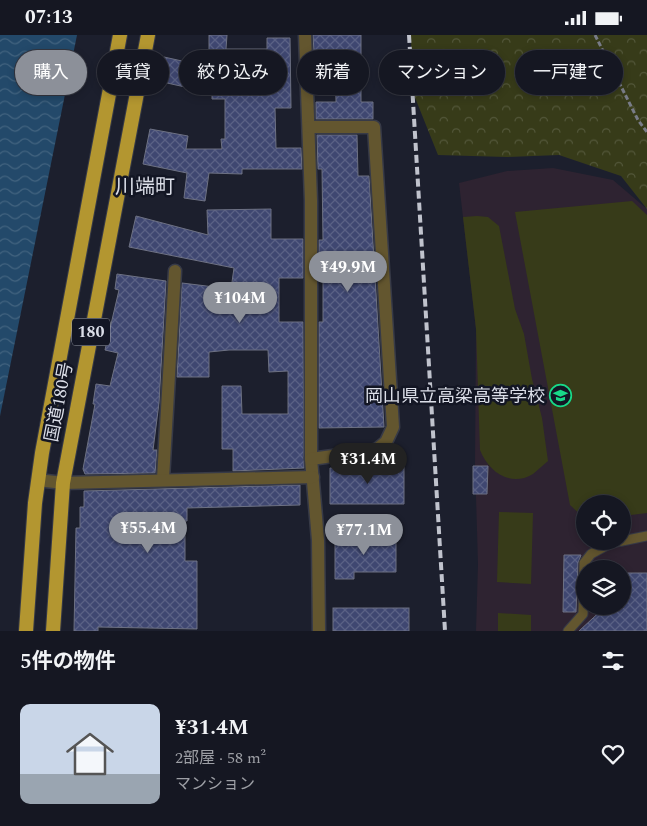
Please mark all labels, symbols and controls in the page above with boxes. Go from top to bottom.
text: 07:13 [25,3,73,32]
chip: 購入 [15,50,87,95]
chip: 賃貸 [97,50,169,95]
chip: 絞り込み [179,50,287,95]
chip: 新着 [297,50,369,95]
chip: マンション [379,50,505,95]
chip: 一戸建て [515,50,623,95]
district label: 川端町 [115,172,175,202]
pin: ¥49.9M [307,251,389,293]
text: ¥49.9M [320,255,376,279]
pin: ¥104M [205,281,275,324]
text: ¥104M [214,286,266,310]
road number: 180 [72,319,110,345]
street label: 国道180号 [38,360,80,444]
place label: 岡山県立高梁高等学校 [365,383,545,410]
school or university icon: 岡山県立高梁高等学校 [549,384,573,408]
pin: ¥31.4M [327,443,409,485]
text: ¥31.4M [340,447,396,471]
map controls [576,495,631,615]
button: locate [576,495,631,550]
pin: ¥55.4M [107,511,189,554]
pin: ¥77.1M [323,513,405,556]
text: ¥55.4M [120,516,176,540]
text: ¥77.1M [336,518,392,542]
button: layers [576,560,631,615]
text: 5件の物件 [20,646,116,678]
icon: filters [599,647,627,675]
text: ¥31.4M [175,712,249,744]
icon: home [60,724,120,784]
icon: heart [599,740,627,768]
text: 2部屋 · 58 m² [175,746,266,770]
text: マンション [175,772,255,796]

